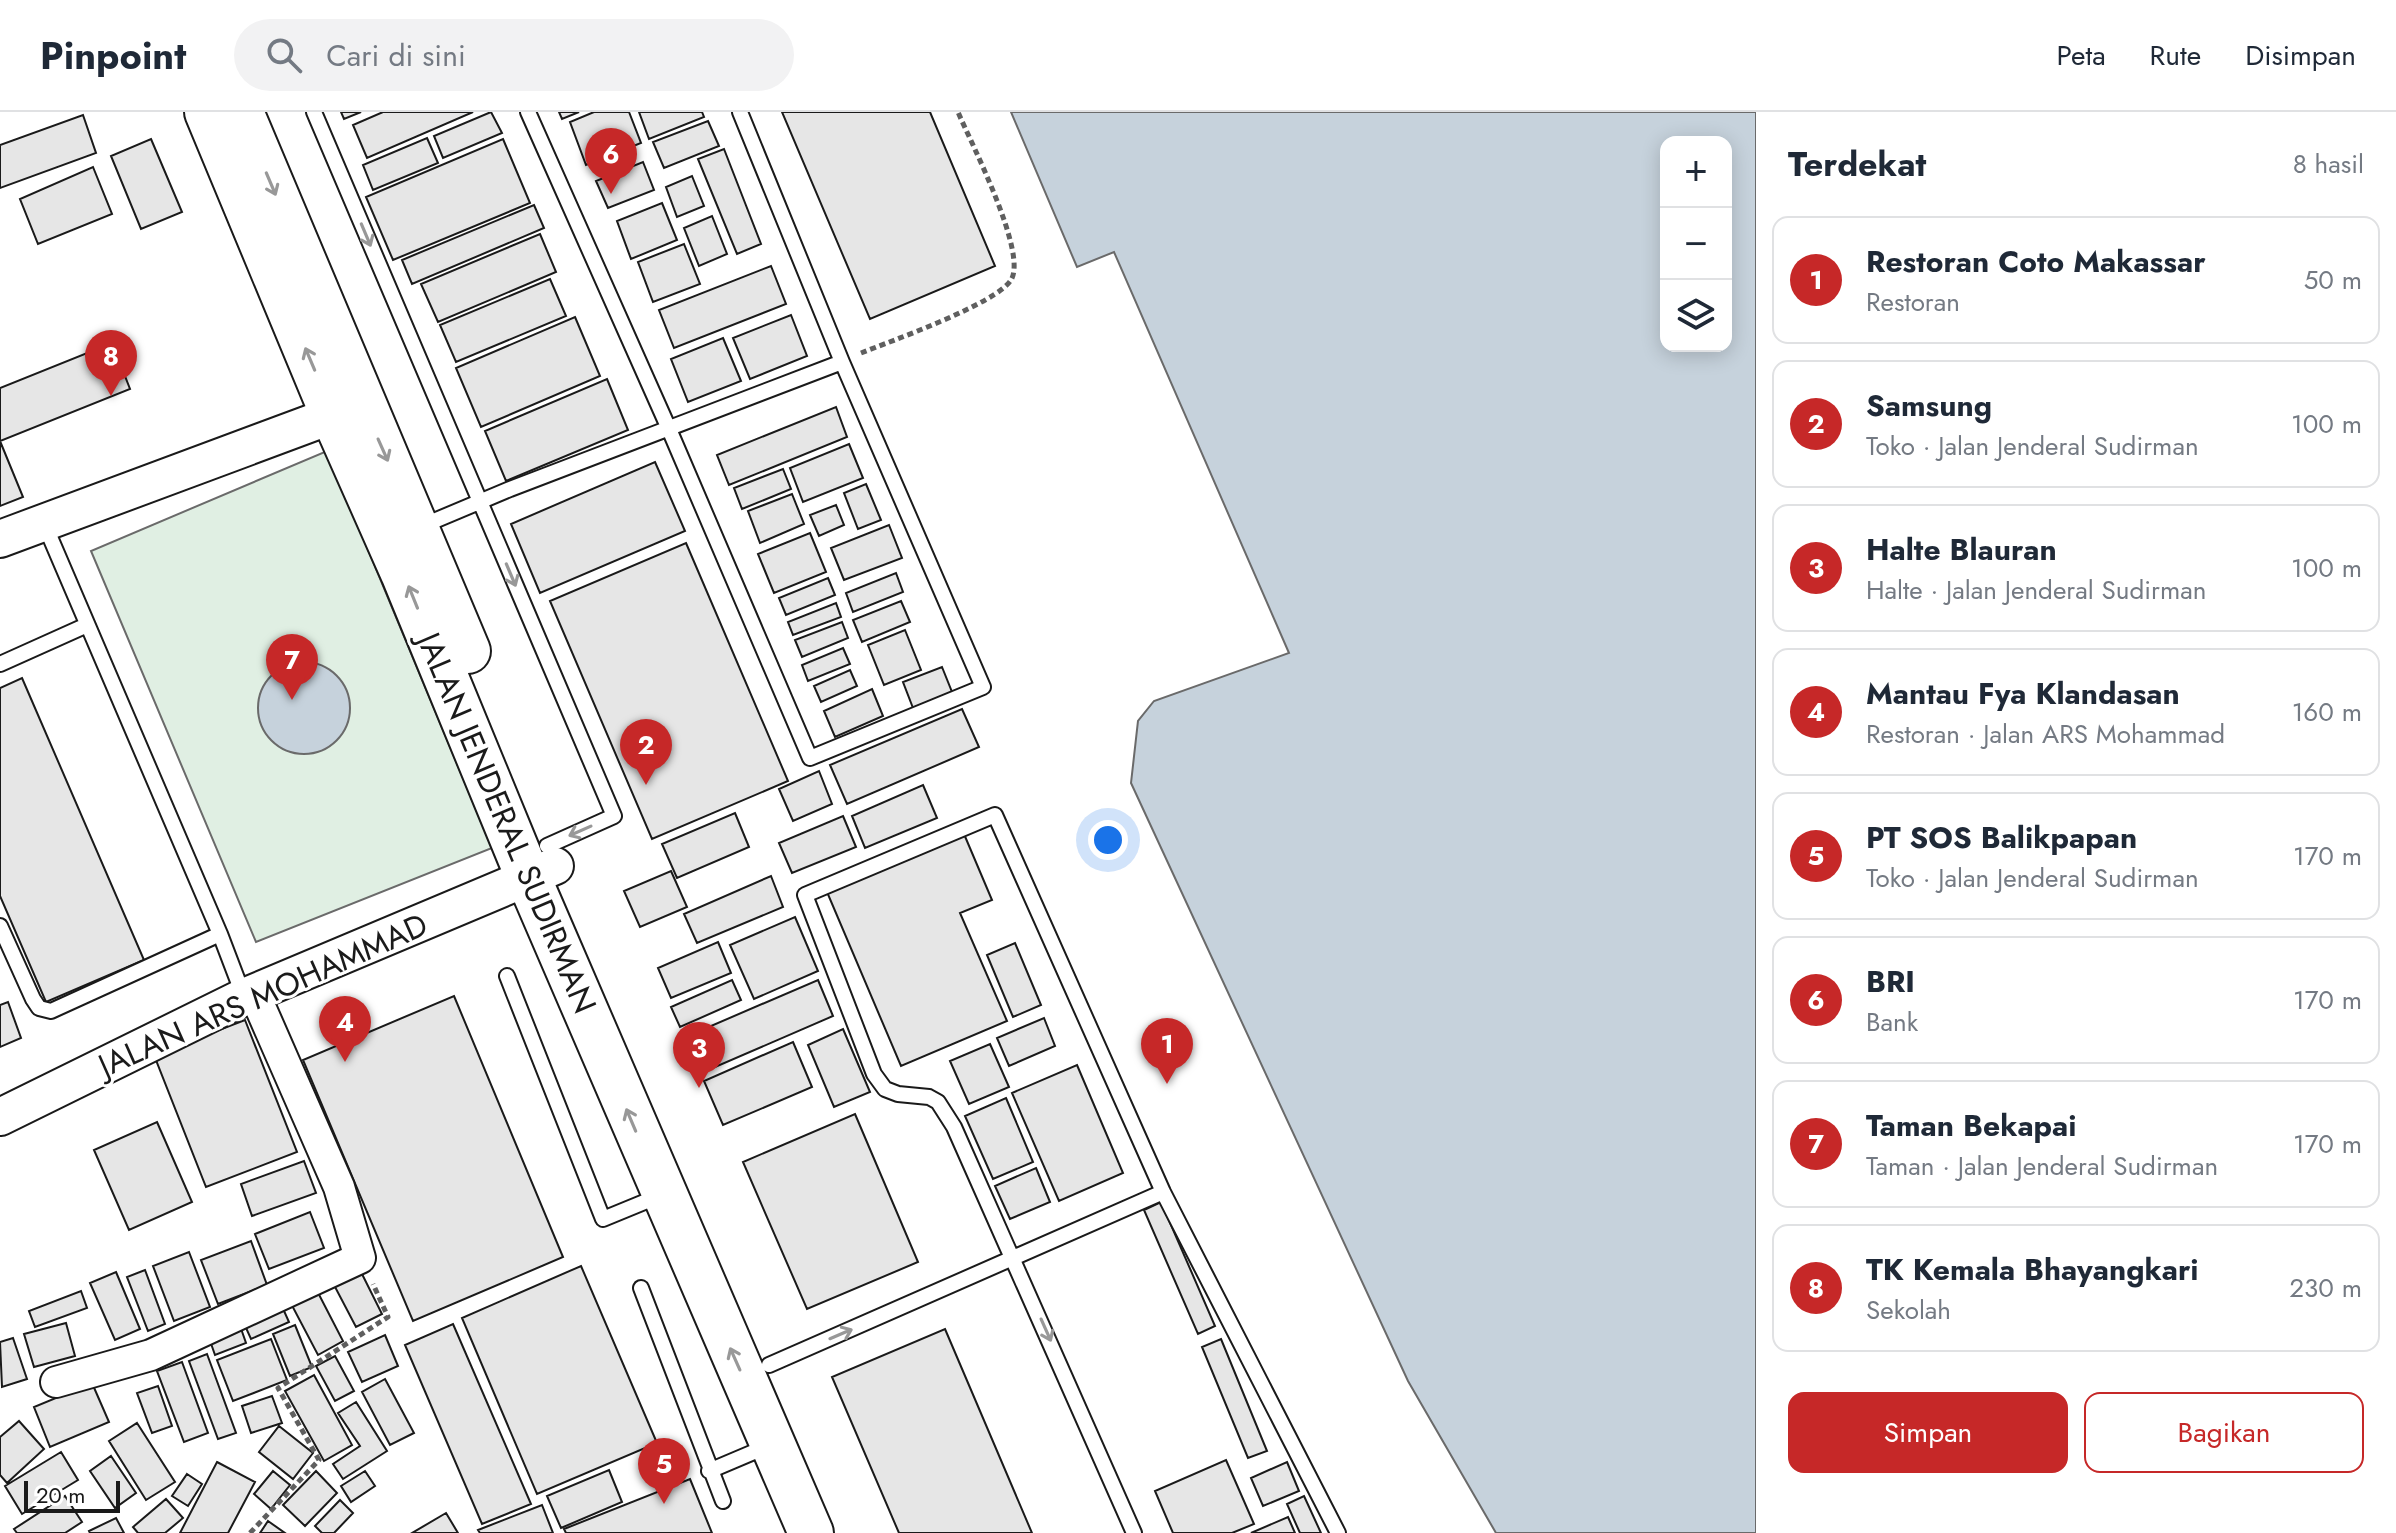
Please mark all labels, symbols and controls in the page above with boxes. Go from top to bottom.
search box [234,19,794,91]
text: Pinpoint [40,28,186,83]
icon: search [262,33,306,77]
text: Cari di sini [326,34,466,77]
text: Peta [2056,35,2106,76]
text: Rute [2150,35,2201,76]
text: Disimpan [2245,35,2356,76]
pin: 6 [585,128,637,194]
map controls [1660,136,1732,352]
button: + [1660,136,1732,208]
text: Terdekat [1788,140,1926,189]
text: 8 hasil [2293,145,2364,183]
one-way arrow [265,171,279,196]
button: − [1660,208,1732,280]
one-way arrow [360,222,375,247]
text: Restoran Coto Makassar [1866,240,2205,283]
text: 1 [1809,261,1823,299]
text: 50 m [2304,261,2362,299]
button: layers [1660,280,1732,352]
text: Restoran [1866,283,1960,321]
pin: 8 [85,330,137,396]
one-way arrow [302,347,317,372]
text: Samsung [1866,384,1992,427]
text: 2 [1807,405,1825,443]
text: 100 m [2291,405,2362,443]
text: Toko · Jalan Jenderal Sudirman [1866,427,2199,465]
one-way arrow [376,437,391,461]
text: Halte Blauran [1866,528,2057,571]
text: 3 [1808,549,1824,587]
text: 100 m [2291,549,2362,587]
one-way arrow [504,562,519,587]
text: Halte · Jalan Jenderal Sudirman [1866,571,2206,609]
one-way arrow [405,586,419,610]
street label: JALAN JENDERAL SUDIRMAN [404,622,608,1020]
pin: 7 [266,634,318,700]
text: Mantau Fya Klandasan [1866,672,2180,715]
text: 4 [1807,693,1825,731]
text: 160 m [2292,693,2362,731]
text: Restoran · Jalan ARS Mohammad [1866,715,2225,753]
pin: 2 [620,719,672,785]
text: PT SOS Balikpapan [1866,816,2137,859]
your location [1088,820,1128,860]
one-way arrow [569,825,593,840]
text: 5 [1808,837,1824,875]
text: 170 m [2293,837,2362,875]
text: Toko · Jalan Jenderal Sudirman [1866,859,2199,897]
street label: JALAN ARS MOHAMMAD [87,902,435,1090]
text: BRI [1866,960,1915,1003]
text: 6 [1807,981,1825,1019]
text: 170 m [2293,981,2362,1019]
pin: 4 [319,996,371,1062]
text: Bank [1866,1003,1918,1041]
pin: 1 [1141,1018,1193,1084]
pin: 3 [673,1022,725,1088]
text: Taman Bekapai [1866,1104,2077,1147]
one-way arrow [623,1108,638,1133]
text: 7 [1808,1125,1824,1163]
text: 170 m [2293,1125,2362,1163]
text: Taman · Jalan Jenderal Sudirman [1866,1147,2218,1185]
text: TK Kemala Bhayangkari [1866,1248,2199,1291]
text: 8 [1808,1269,1824,1307]
text: 230 m [2289,1269,2362,1307]
text: Sekolah [1866,1291,1951,1329]
one-way arrow [1039,1317,1054,1342]
one-way arrow [828,1326,852,1341]
one-way arrow [727,1347,742,1371]
button: Simpan [1788,1392,2068,1473]
button: Bagikan [2084,1392,2364,1473]
pin: 5 [638,1438,690,1504]
scale bar [24,1477,120,1513]
text: 20 m [36,1479,85,1511]

